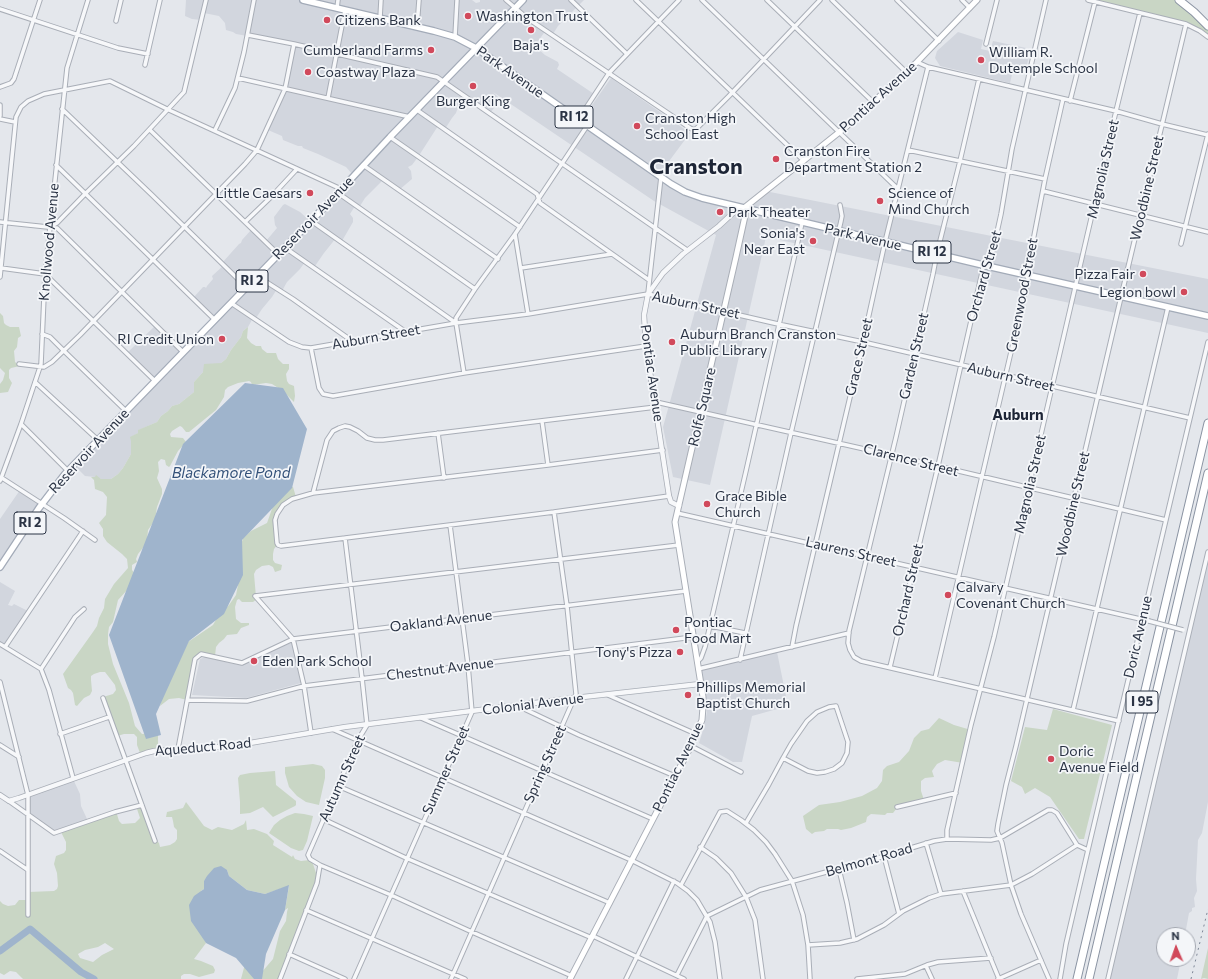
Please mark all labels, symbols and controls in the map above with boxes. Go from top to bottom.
place label: Washington Trust [476,8,588,24]
marker: Washington Trust [463,11,473,21]
place label: Citizens Bank [335,12,421,28]
marker: Citizens Bank [322,15,332,25]
marker: Baja's [526,25,536,35]
place label: Baja's [513,37,549,53]
place label: Cumberland Farms [303,42,423,58]
street label: Park Avenue [473,43,547,101]
place label: William R. Dutemple School [989,44,1098,76]
marker: Cumberland Farms [426,45,436,55]
marker: William R. Dutemple School [976,55,986,65]
street label: Pontiac Avenue [836,58,920,136]
place label: Coastway Plaza [316,64,415,80]
marker: Coastway Plaza [303,67,313,77]
marker: Burger King [468,81,478,91]
place label: Burger King [436,93,510,109]
road number: RI 12 [555,106,593,128]
place label: Cranston High School East [645,110,736,142]
street label: Magnolia Street [1083,118,1123,220]
marker: Cranston High School East [632,121,642,131]
street label: Woodbine Street [1127,134,1167,242]
place label: Cranston Fire Department Station 2 [784,143,922,176]
district label: Cranston [649,154,743,180]
marker: Cranston Fire Department Station 2 [771,154,781,164]
street label: Reservoir Avenue [269,173,357,263]
street label: Knollwood Avenue [35,182,63,302]
place label: Little Caesars [216,185,302,201]
place label: Science of Mind Church [888,185,970,218]
marker: Little Caesars [305,188,315,198]
marker: Science of Mind Church [875,196,885,206]
place label: Park Theater [728,204,810,220]
marker: Park Theater [715,207,725,217]
street label: Park Avenue [823,220,903,254]
place label: Sonia's Near East [744,225,805,258]
street label: Orchard Street [963,228,1005,324]
marker: Sonia's Near East [808,236,818,246]
street label: Greenwood Street [1003,236,1041,354]
road number: RI 12 [913,241,951,263]
place label: Pizza Fair [1074,266,1135,282]
marker: Pizza Fair [1138,269,1148,279]
road number: RI 2 [236,270,268,292]
place label: Legion bowl [1099,284,1176,300]
street label: Auburn Street [651,287,741,323]
marker: Legion bowl [1179,287,1189,297]
street label: Garden Street [896,311,932,401]
street label: Grace Street [842,316,876,398]
street label: Auburn Street [331,321,421,353]
street label: Pontiac Avenue [637,323,667,423]
place label: Auburn Branch Cranston Public Library [680,326,836,358]
place label: RI Credit Union [117,331,214,347]
marker: RI Credit Union [217,334,227,344]
marker: Auburn Branch Cranston Public Library [667,337,677,347]
street label: Auburn Street [966,359,1056,395]
street label: Rolfe Square [685,366,719,448]
street label: Reservoir Avenue [46,405,132,497]
district label: Auburn [992,406,1044,424]
street label: Magnolia Street [1010,433,1050,535]
street label: Clarence Street [862,440,960,480]
street label: Woodbine Street [1053,450,1093,558]
water label: Blackamore Pond [172,464,290,482]
place label: Grace Bible Church [715,488,787,520]
marker: Grace Bible Church [702,499,712,509]
road number: RI 2 [14,512,46,534]
street label: Laurens Street [804,533,898,571]
street label: Orchard Street [889,542,927,638]
place label: Calvary Covenant Church [956,579,1066,612]
marker: Calvary Covenant Church [943,590,953,600]
street label: Doric Avenue [1120,594,1156,680]
street label: Oakland Avenue [389,606,493,636]
place label: Pontiac Food Mart [684,614,751,646]
marker: Pontiac Food Mart [671,625,681,635]
place label: Tony's Pizza [595,644,672,660]
marker: Tony's Pizza [675,647,685,657]
place label: Eden Park School [262,653,372,669]
street label: Chestnut Avenue [385,654,495,684]
marker: Eden Park School [249,656,259,666]
place label: Phillips Memorial Baptist Church [696,679,806,712]
street label: Colonial Avenue [481,689,585,719]
marker: Phillips Memorial Baptist Church [683,690,693,700]
road number: I 95 [1126,691,1158,713]
street label: Pontiac Avenue [649,719,707,815]
street label: Spring Street [520,722,570,806]
street label: Summer Street [419,723,473,817]
street label: Autumn Street [315,732,369,824]
street label: Aqueduct Road [154,734,252,760]
place label: Doric Avenue Field [1059,743,1139,776]
marker: Doric Avenue Field [1046,754,1056,764]
street label: Belmont Road [824,840,914,880]
north arrow [1156,927,1196,967]
text: N [1171,929,1180,942]

